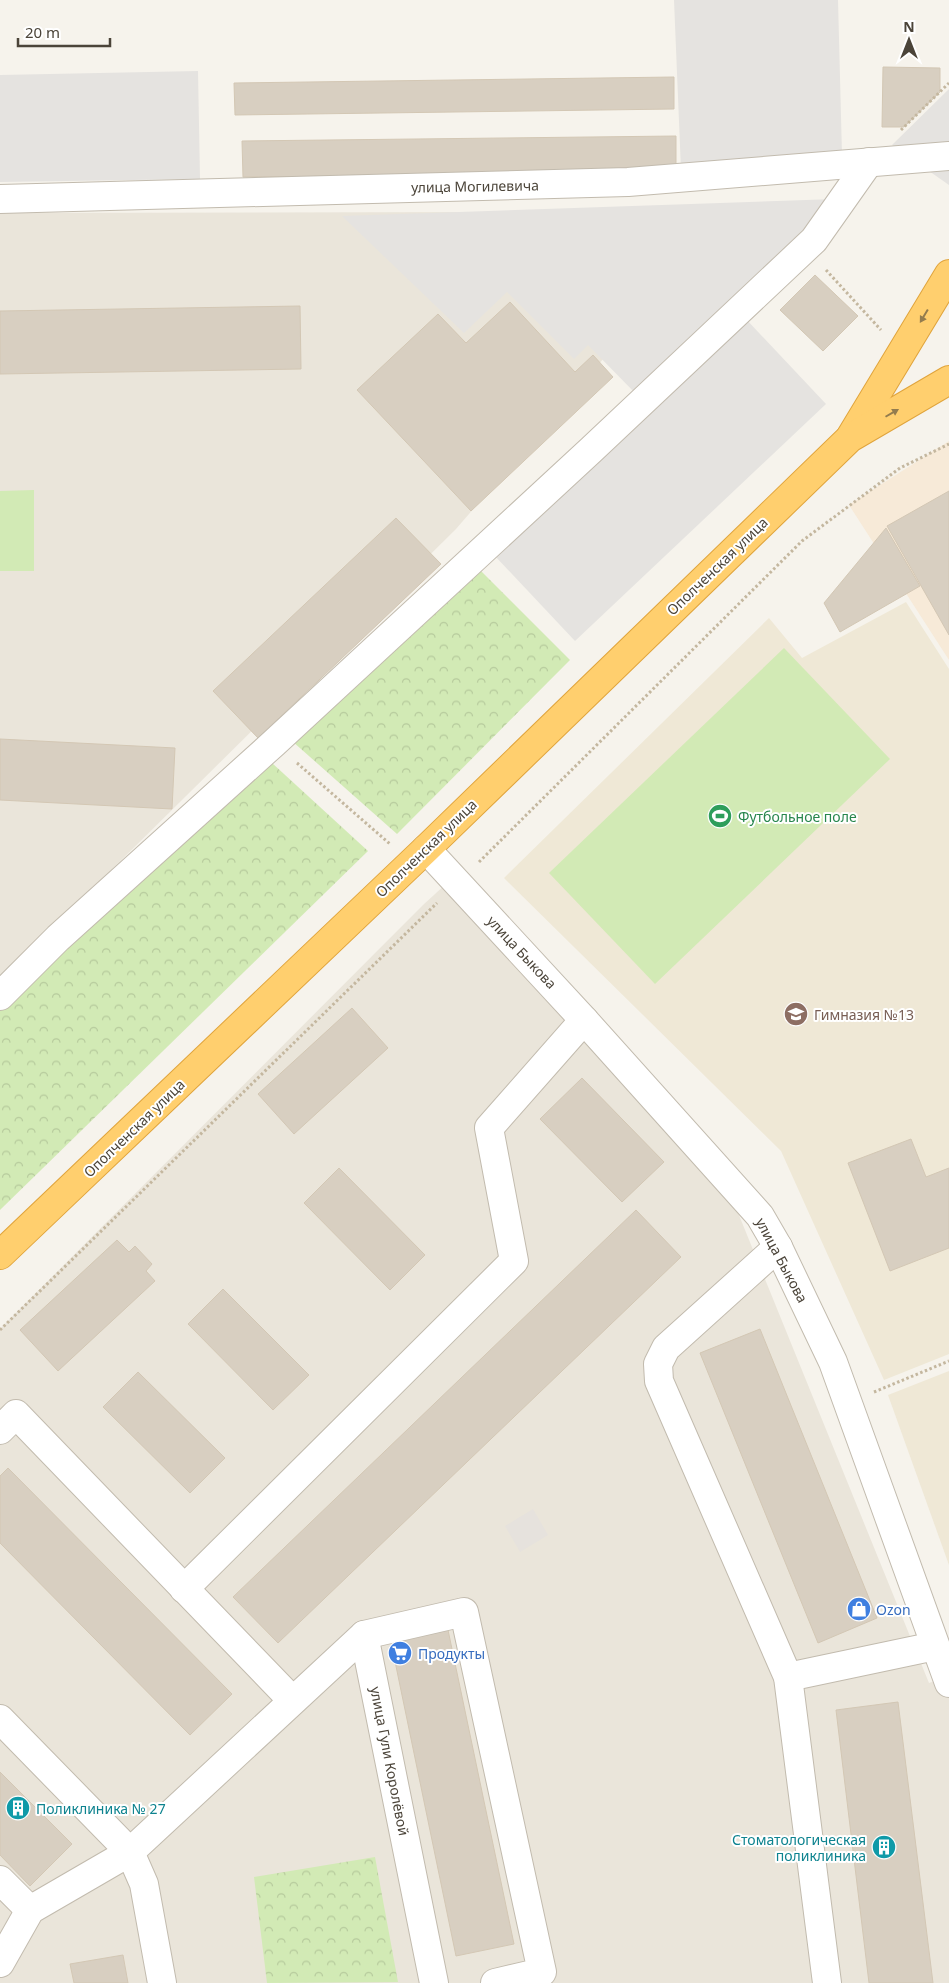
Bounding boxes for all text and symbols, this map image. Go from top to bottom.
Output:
scale bar [18,15,110,47]
north arrow [884,15,934,65]
text: N [903,17,915,36]
text: 20 m [25,22,60,42]
street label: улица Могилевича [411,175,539,197]
one-way arrow [919,310,928,323]
one-way arrow [885,409,899,418]
street label: Ополченская улица [662,513,772,619]
street label: Ополченская улица [371,795,481,901]
sports icon: Футбольное поле [707,803,733,829]
place label: Футбольное поле [738,807,857,826]
street label: улица Быкова [483,911,561,993]
school or university icon: Гимназия №13 [783,1001,809,1027]
place label: Гимназия №13 [814,1005,914,1024]
street label: Ополченская улица [79,1075,189,1181]
street label: улица Быкова [752,1214,812,1306]
shop icon: Ozon [846,1596,872,1622]
place label: Ozon [876,1600,911,1619]
supermarket icon: Продукты [387,1640,413,1666]
place label: Продукты [418,1644,485,1663]
street label: улица Гули Королёвой [366,1685,414,1837]
building icon: Поликлиника № 27 [5,1795,31,1821]
place label: Поликлиника № 27 [36,1799,166,1818]
place label: Стоматологическая поликлиника [732,1830,866,1865]
building icon: Стоматологическая поликлиника [871,1834,897,1860]

